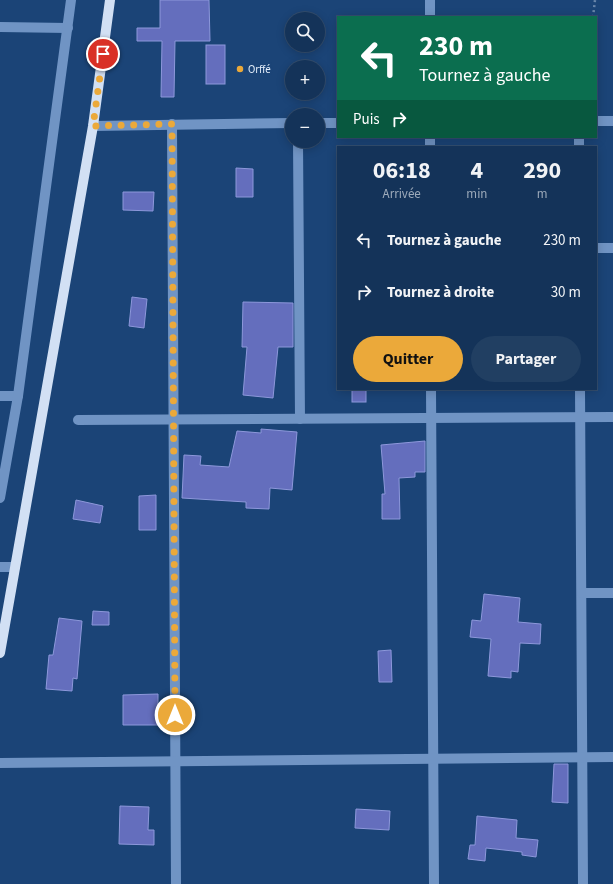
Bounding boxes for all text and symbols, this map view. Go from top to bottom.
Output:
map controls [285,12,325,148]
button: search [285,12,325,52]
text: 230 m [419,26,493,66]
icon: left [353,32,405,84]
pin [86,37,120,71]
icon: arrive [92,43,114,65]
button: + [285,60,325,100]
place label: Orffé [248,62,271,77]
text: Tournez à gauche [419,63,551,88]
marker: Orffé [235,64,245,74]
button: − [285,108,325,148]
icon: right [388,108,410,130]
text: Puis [353,109,380,130]
text: 06:18 [373,153,431,188]
text: 4 [471,153,483,188]
text: 290 [523,153,561,188]
text: Arrivée [383,185,421,203]
text: min [466,185,487,203]
text: m [537,185,548,203]
icon: left [353,229,375,251]
text: Tournez à gauche [387,230,502,251]
text: 230 m [543,230,581,251]
icon: right [353,281,375,303]
text: Tournez à droite [387,282,494,303]
text: 30 m [551,282,581,303]
button: Quitter [353,336,463,382]
button: Partager [471,336,581,382]
position arrow [154,694,196,736]

